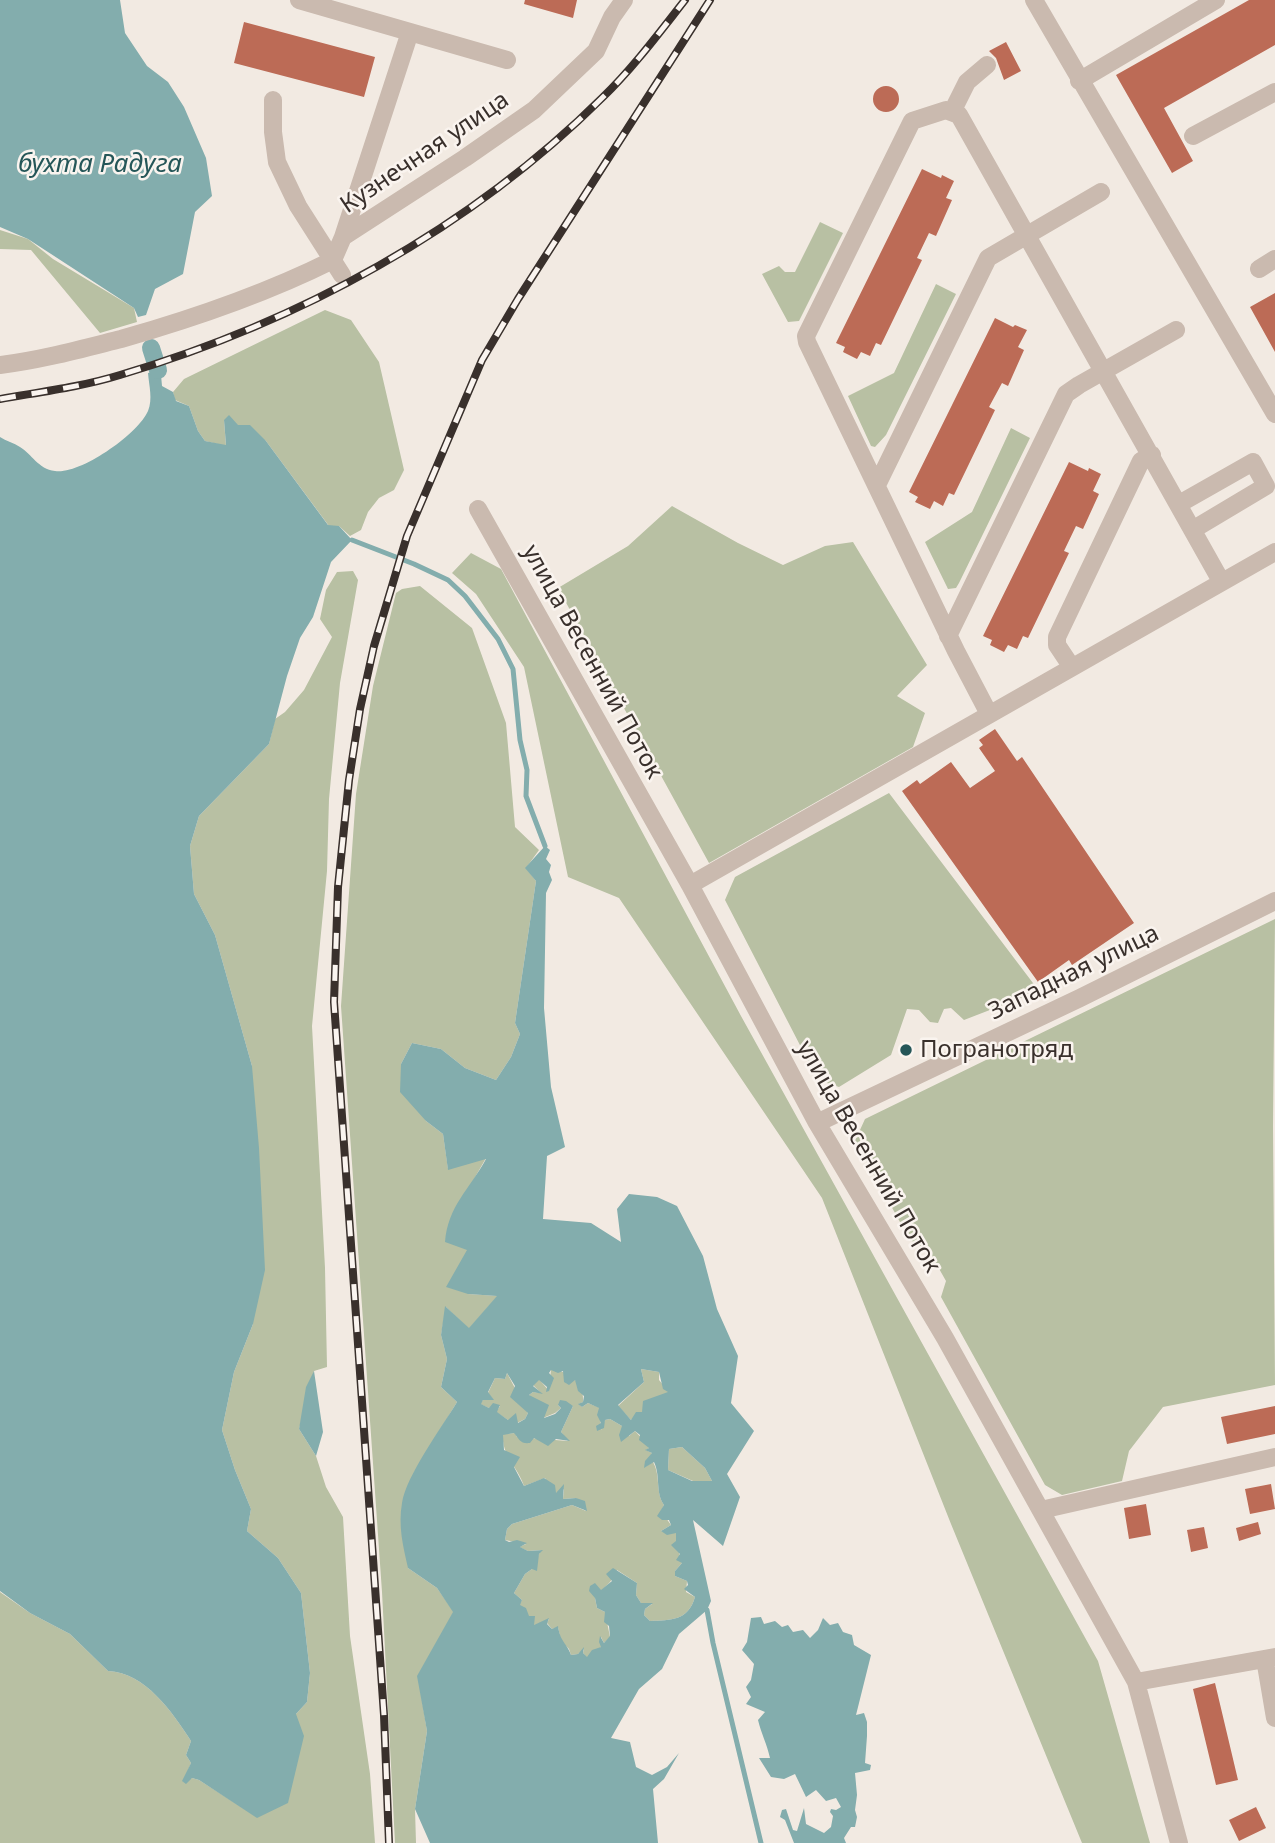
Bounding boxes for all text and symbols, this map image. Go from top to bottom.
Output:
street label: Кузнечная улица [335,86,515,220]
water label: бухта Радуга [18,149,182,181]
street label: улица Весенний Поток [516,540,668,784]
street label: Западная улица [984,919,1164,1027]
street label: улица Весенний Поток [790,1036,946,1278]
place label: Погранотряд [920,1036,1073,1064]
marker: Погранотряд [898,1042,914,1058]

